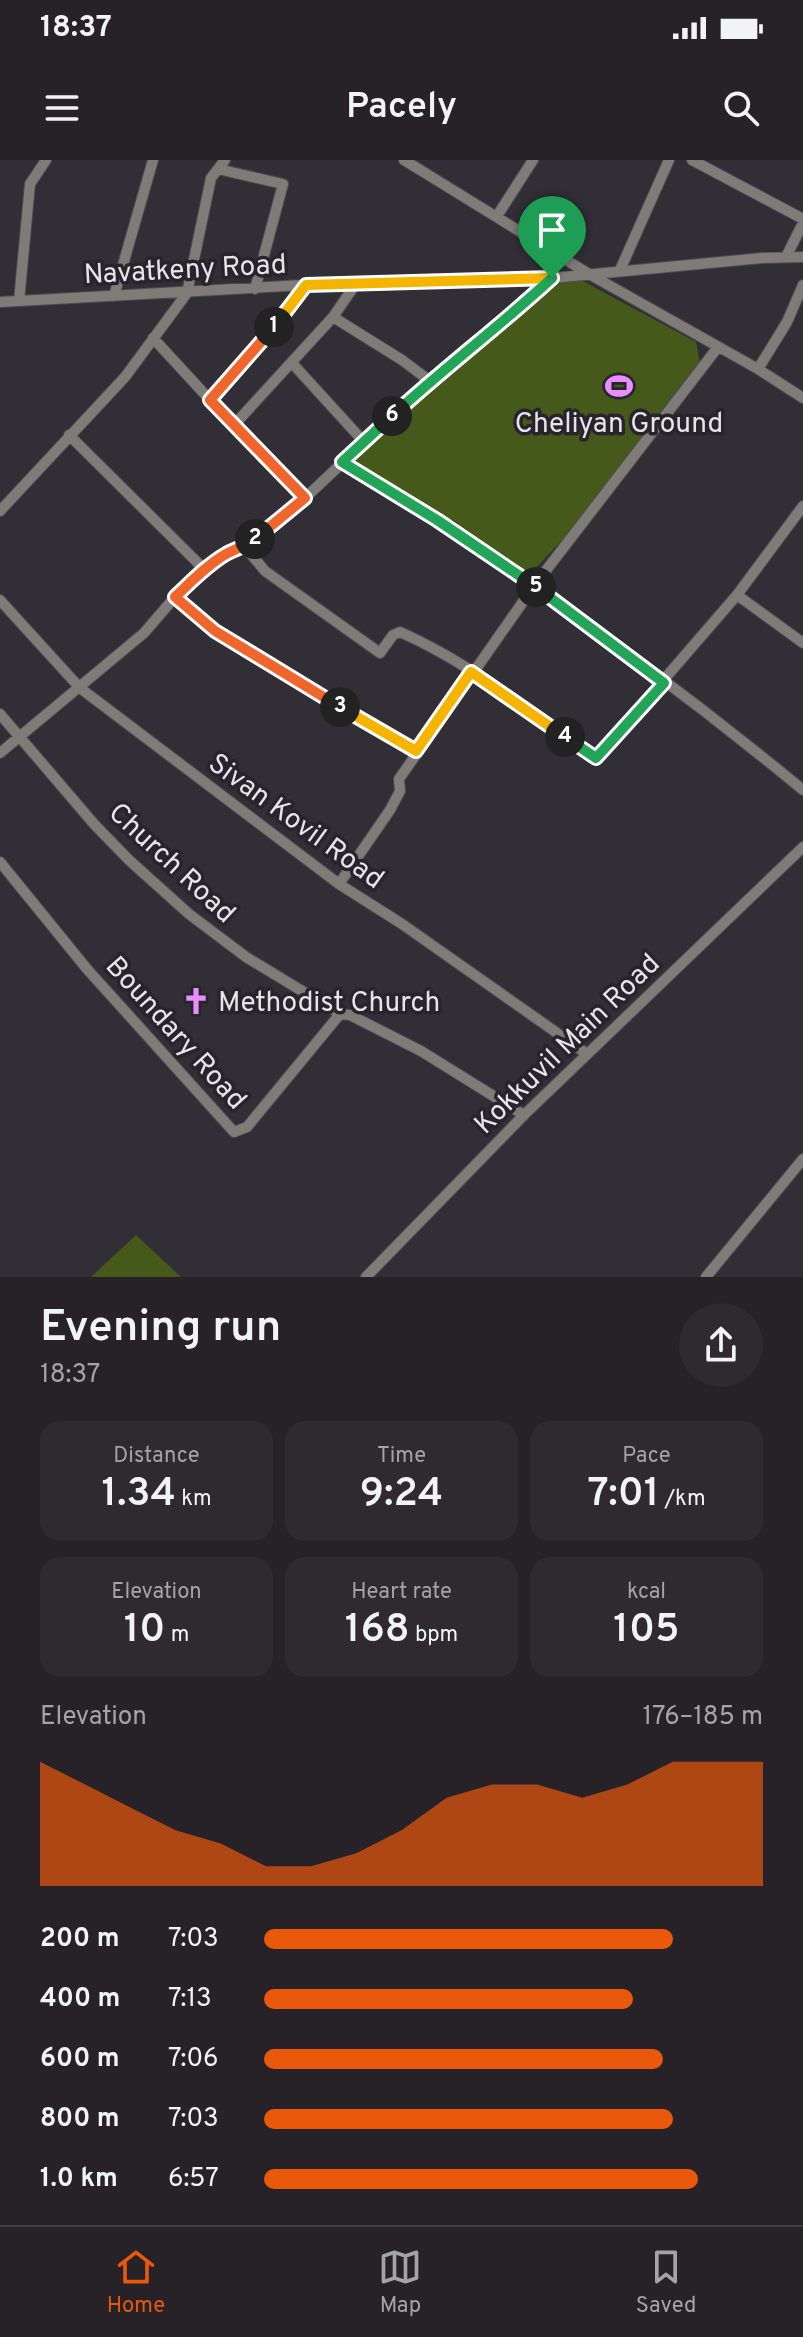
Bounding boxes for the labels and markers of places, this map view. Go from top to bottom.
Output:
pin [518,196,586,278]
pin: 1 [254,307,294,347]
sports icon: Cheliyan Ground [604,371,634,401]
pin: 6 [372,396,412,436]
place label: Cheliyan Ground [515,407,723,443]
pin: 2 [235,519,275,559]
pin: 5 [516,567,556,607]
pin: 3 [320,687,360,727]
pin: 4 [545,717,585,757]
church icon: Methodist Church [181,986,211,1016]
place label: Methodist Church [218,986,440,1022]

